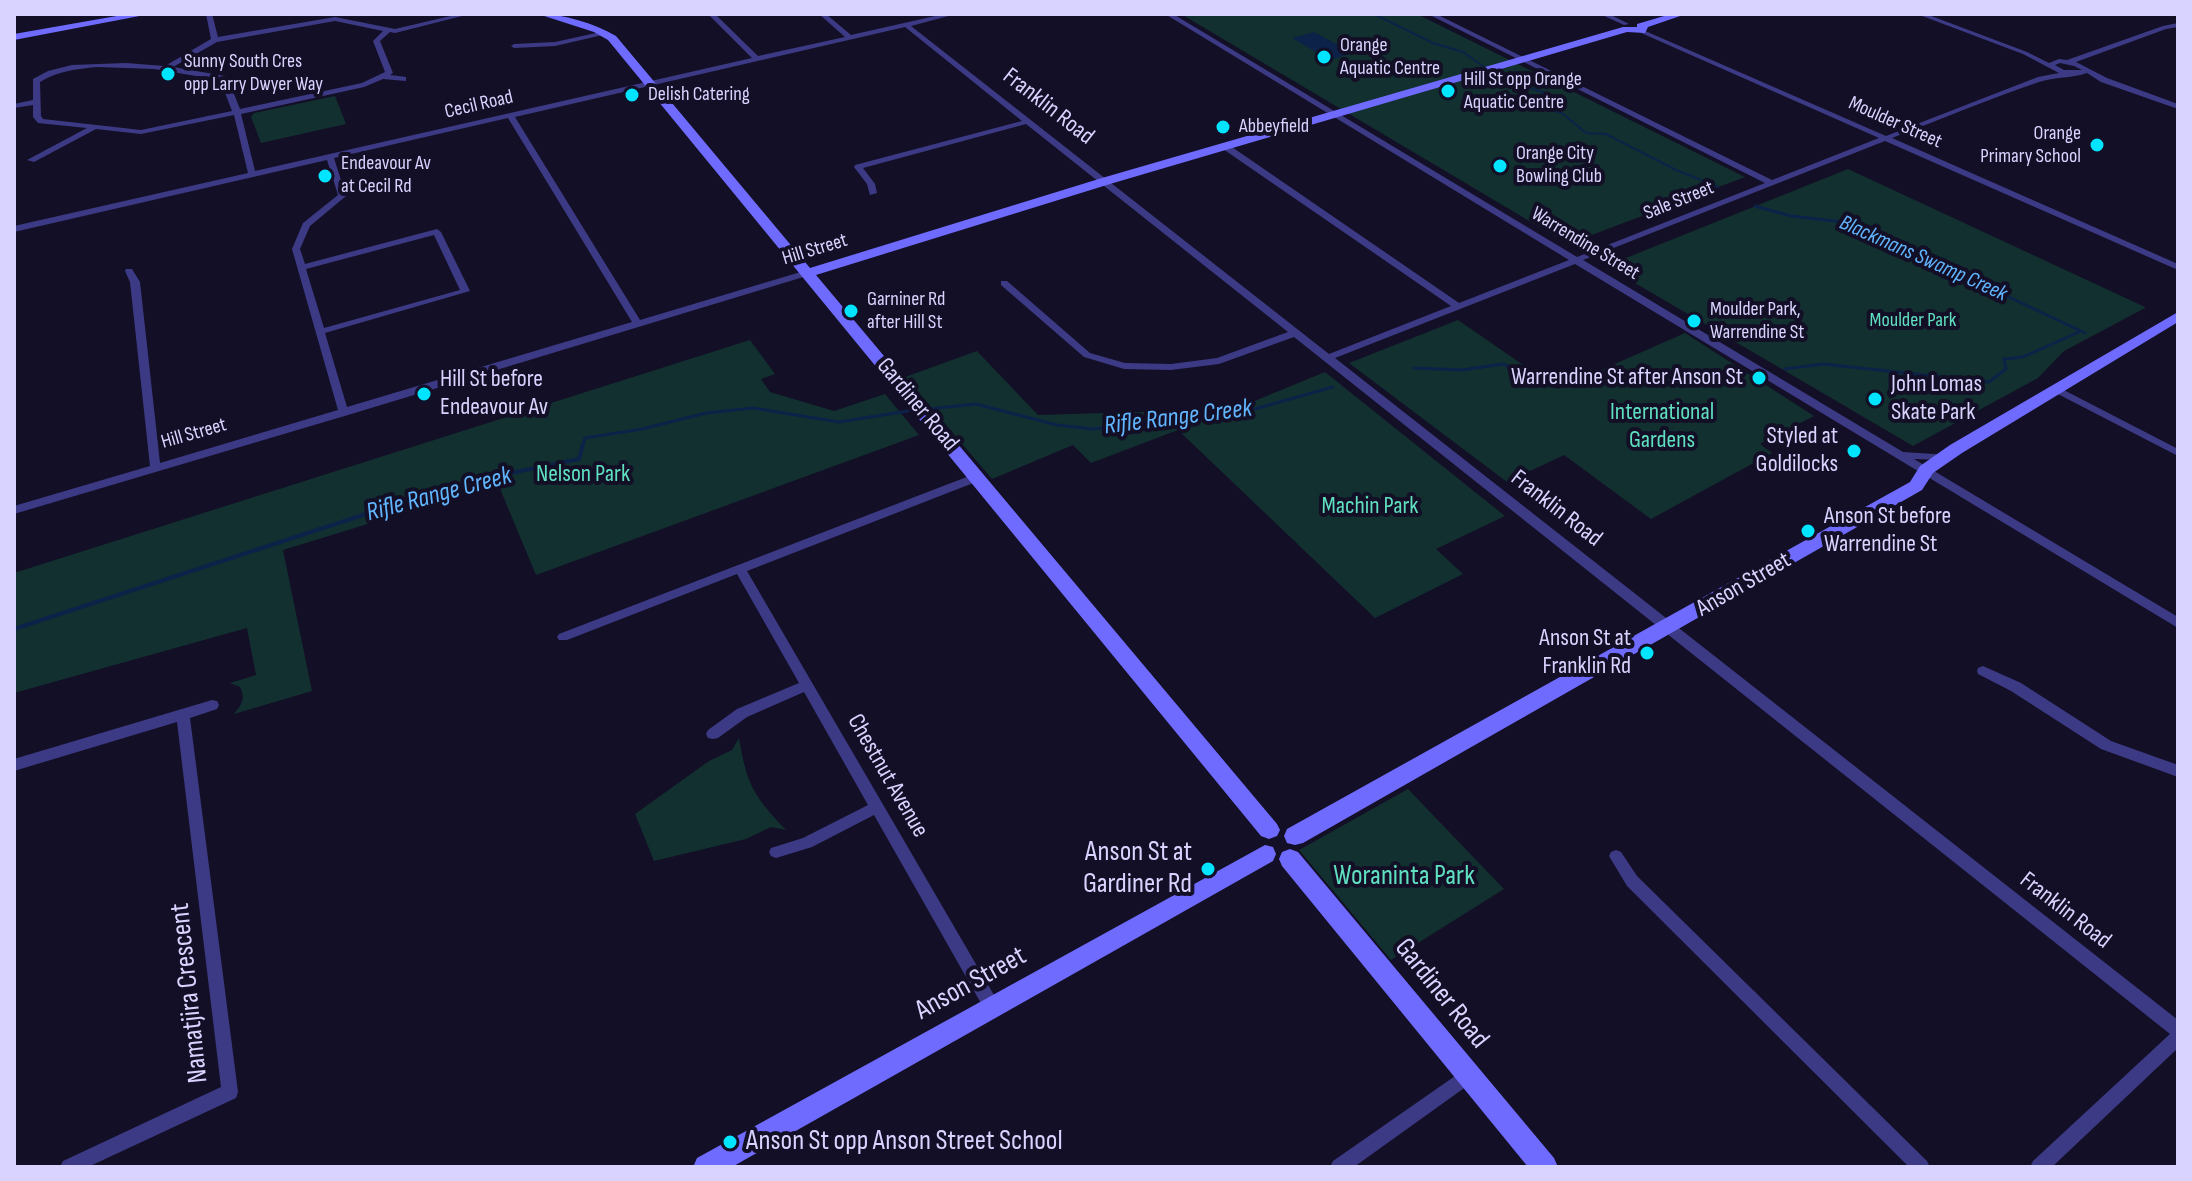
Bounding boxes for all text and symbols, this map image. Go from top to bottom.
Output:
place label: Orange Aquatic Centre [1340,34,1440,81]
marker: Orange Aquatic Centre [1315,48,1333,66]
place label: Sunny South Cres opp Larry Dwyer Way [184,50,323,97]
street label: Franklin Road [997,62,1099,152]
marker: Sunny South Cres opp Larry Dwyer Way [159,65,177,83]
place label: Hill St opp Orange Aquatic Centre [1464,68,1582,115]
marker: Hill St opp Orange Aquatic Centre [1439,82,1457,100]
place label: Delish Catering [648,83,750,107]
street label: Cecil Road [442,85,516,125]
marker: Delish Catering [623,86,641,104]
street label: Moulder Street [1845,92,1945,154]
place label: Abbeyfield [1239,115,1309,139]
marker: Abbeyfield [1214,118,1232,136]
place label: Orange Primary School [1980,122,2081,169]
marker: Orange Primary School [2088,136,2106,154]
place label: Orange City Bowling Club [1516,142,1602,189]
place label: Endeavour Av at Cecil Rd [341,152,431,199]
marker: Orange City Bowling Club [1491,157,1509,175]
marker: Endeavour Av at Cecil Rd [316,167,334,185]
street label: Sale Street [1640,176,1718,226]
street label: Warrendine Street [1527,202,1643,286]
water label: Blackmans Swamp Creek [1835,210,2011,308]
street label: Hill Street [780,229,850,271]
place label: Garniner Rd after Hill St [867,288,945,335]
place label: Moulder Park, Warrendine St [1710,298,1804,345]
marker: Garniner Rd after Hill St [842,302,860,320]
park label: Moulder Park [1870,309,1956,333]
marker: Moulder Park, Warrendine St [1685,312,1703,330]
street label: Gardiner Road [870,353,964,457]
place label: Warrendine St after Anson St [1511,364,1743,392]
place label: Hill St before Endeavour Av [440,366,548,422]
marker: Warrendine St after Anson St [1750,369,1768,387]
place label: John Lomas Skate Park [1891,371,1982,427]
marker: Hill St before Endeavour Av [415,385,433,403]
marker: John Lomas Skate Park [1866,390,1884,408]
water label: Rifle Range Creek [1102,393,1254,443]
park label: International Gardens [1610,399,1714,455]
street label: Hill Street [159,413,229,455]
place label: Styled at Goldilocks [1756,423,1838,479]
marker: Styled at Goldilocks [1845,442,1863,460]
water label: Rifle Range Creek [363,461,515,529]
park label: Nelson Park [536,461,630,489]
street label: Franklin Road [1505,464,1607,554]
park label: Machin Park [1321,493,1419,521]
place label: Anson St before Warrendine St [1824,503,1951,559]
marker: Anson St before Warrendine St [1799,522,1817,540]
street label: Anson Street [1692,546,1796,624]
place label: Anson St at Franklin Rd [1539,625,1631,681]
marker: Anson St at Franklin Rd [1638,644,1656,662]
street label: Chestnut Avenue [840,709,934,843]
place label: Anson St at Gardiner Rd [1083,836,1192,902]
marker: Anson St at Gardiner Rd [1199,860,1217,878]
park label: Woraninta Park [1333,860,1475,894]
street label: Franklin Road [2014,866,2116,956]
street label: Namatjira Crescent [164,901,216,1085]
street label: Gardiner Road [1387,932,1495,1056]
street label: Anson Street [910,940,1032,1028]
place label: Anson St opp Anson Street School [746,1125,1063,1159]
marker: Anson St opp Anson Street School [721,1133,739,1151]

